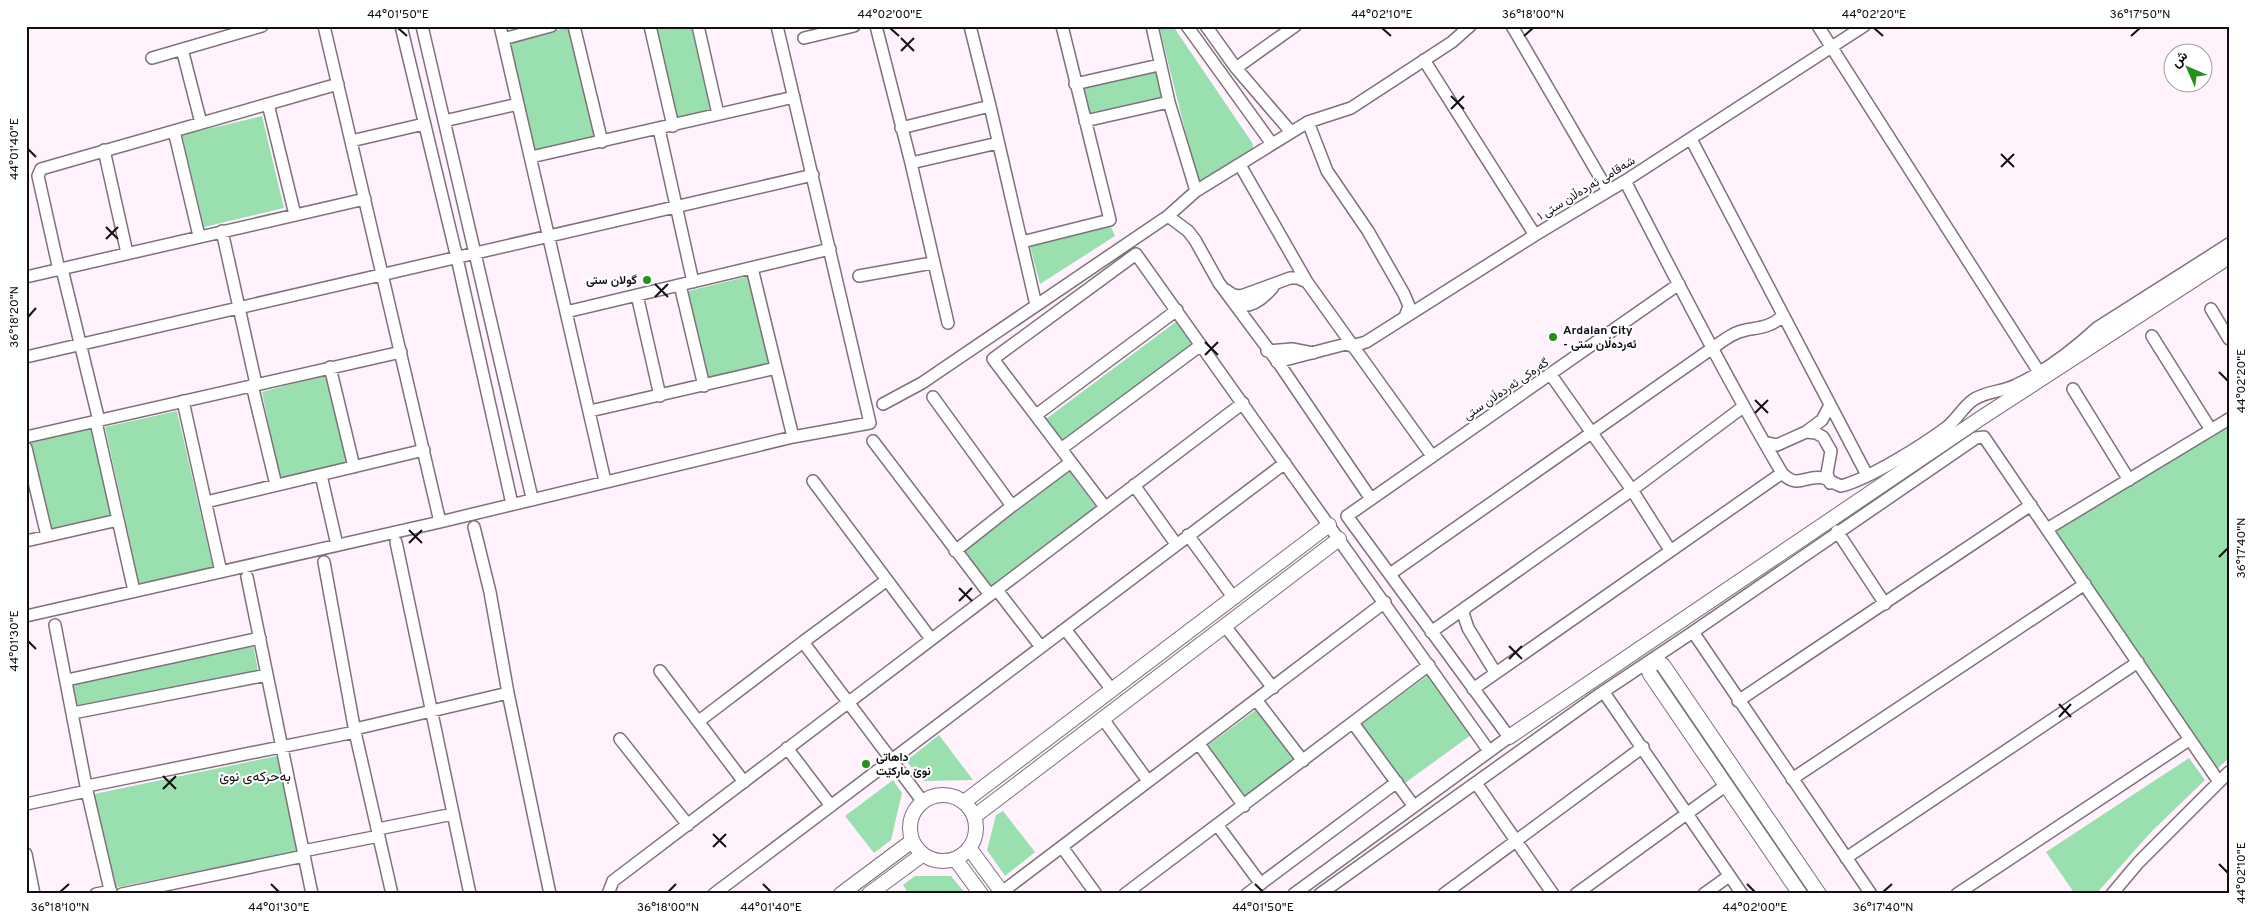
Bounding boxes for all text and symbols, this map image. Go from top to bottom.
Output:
text: 44°01'50"E [367,7,429,23]
text: 44°02'00"E [858,7,922,23]
text: 44°02'10"E [1351,7,1413,23]
text: 36°18'00"N [1502,7,1564,23]
text: 44°02'20"E [1842,7,1906,23]
text: 36°17'50"N [2109,7,2171,23]
north arrow [2162,42,2212,92]
text: ش [2168,48,2192,72]
text: 44°01'40"E [7,118,23,180]
street label: شەقامی ئەردەڵان ستی ١ [1534,152,1638,224]
place label: گولان ستی [586,273,638,289]
marker: گولان ستی [641,274,653,286]
text: 36°18'20"N [7,286,23,348]
place label: Ardalan City - ئەردەڵان ستی [1563,323,1637,353]
marker: Ardalan City - ئەردەڵان ستی [1547,331,1559,343]
text: 44°02'20"E [2234,349,2250,413]
street label: گەرەکی ئەردەڵان ستی [1460,354,1552,424]
text: 36°17'40"N [2234,517,2250,579]
text: 44°01'30"E [7,610,23,672]
place label: داهاتی نوێ مارکێت [876,750,931,780]
marker: داهاتی نوێ مارکێت [860,758,872,770]
district label: بەحرکەی نوێ [219,769,291,786]
text: 44°02'10"E [2234,842,2250,904]
text: 36°18'10"N [30,900,90,916]
text: 44°01'30"E [248,900,310,916]
text: 36°18'00"N [637,900,699,916]
text: 44°01'40"E [740,900,802,916]
text: 44°01'50"E [1232,900,1294,916]
text: 44°02'00"E [1723,900,1787,916]
text: 36°17'40"N [1852,900,1914,916]

